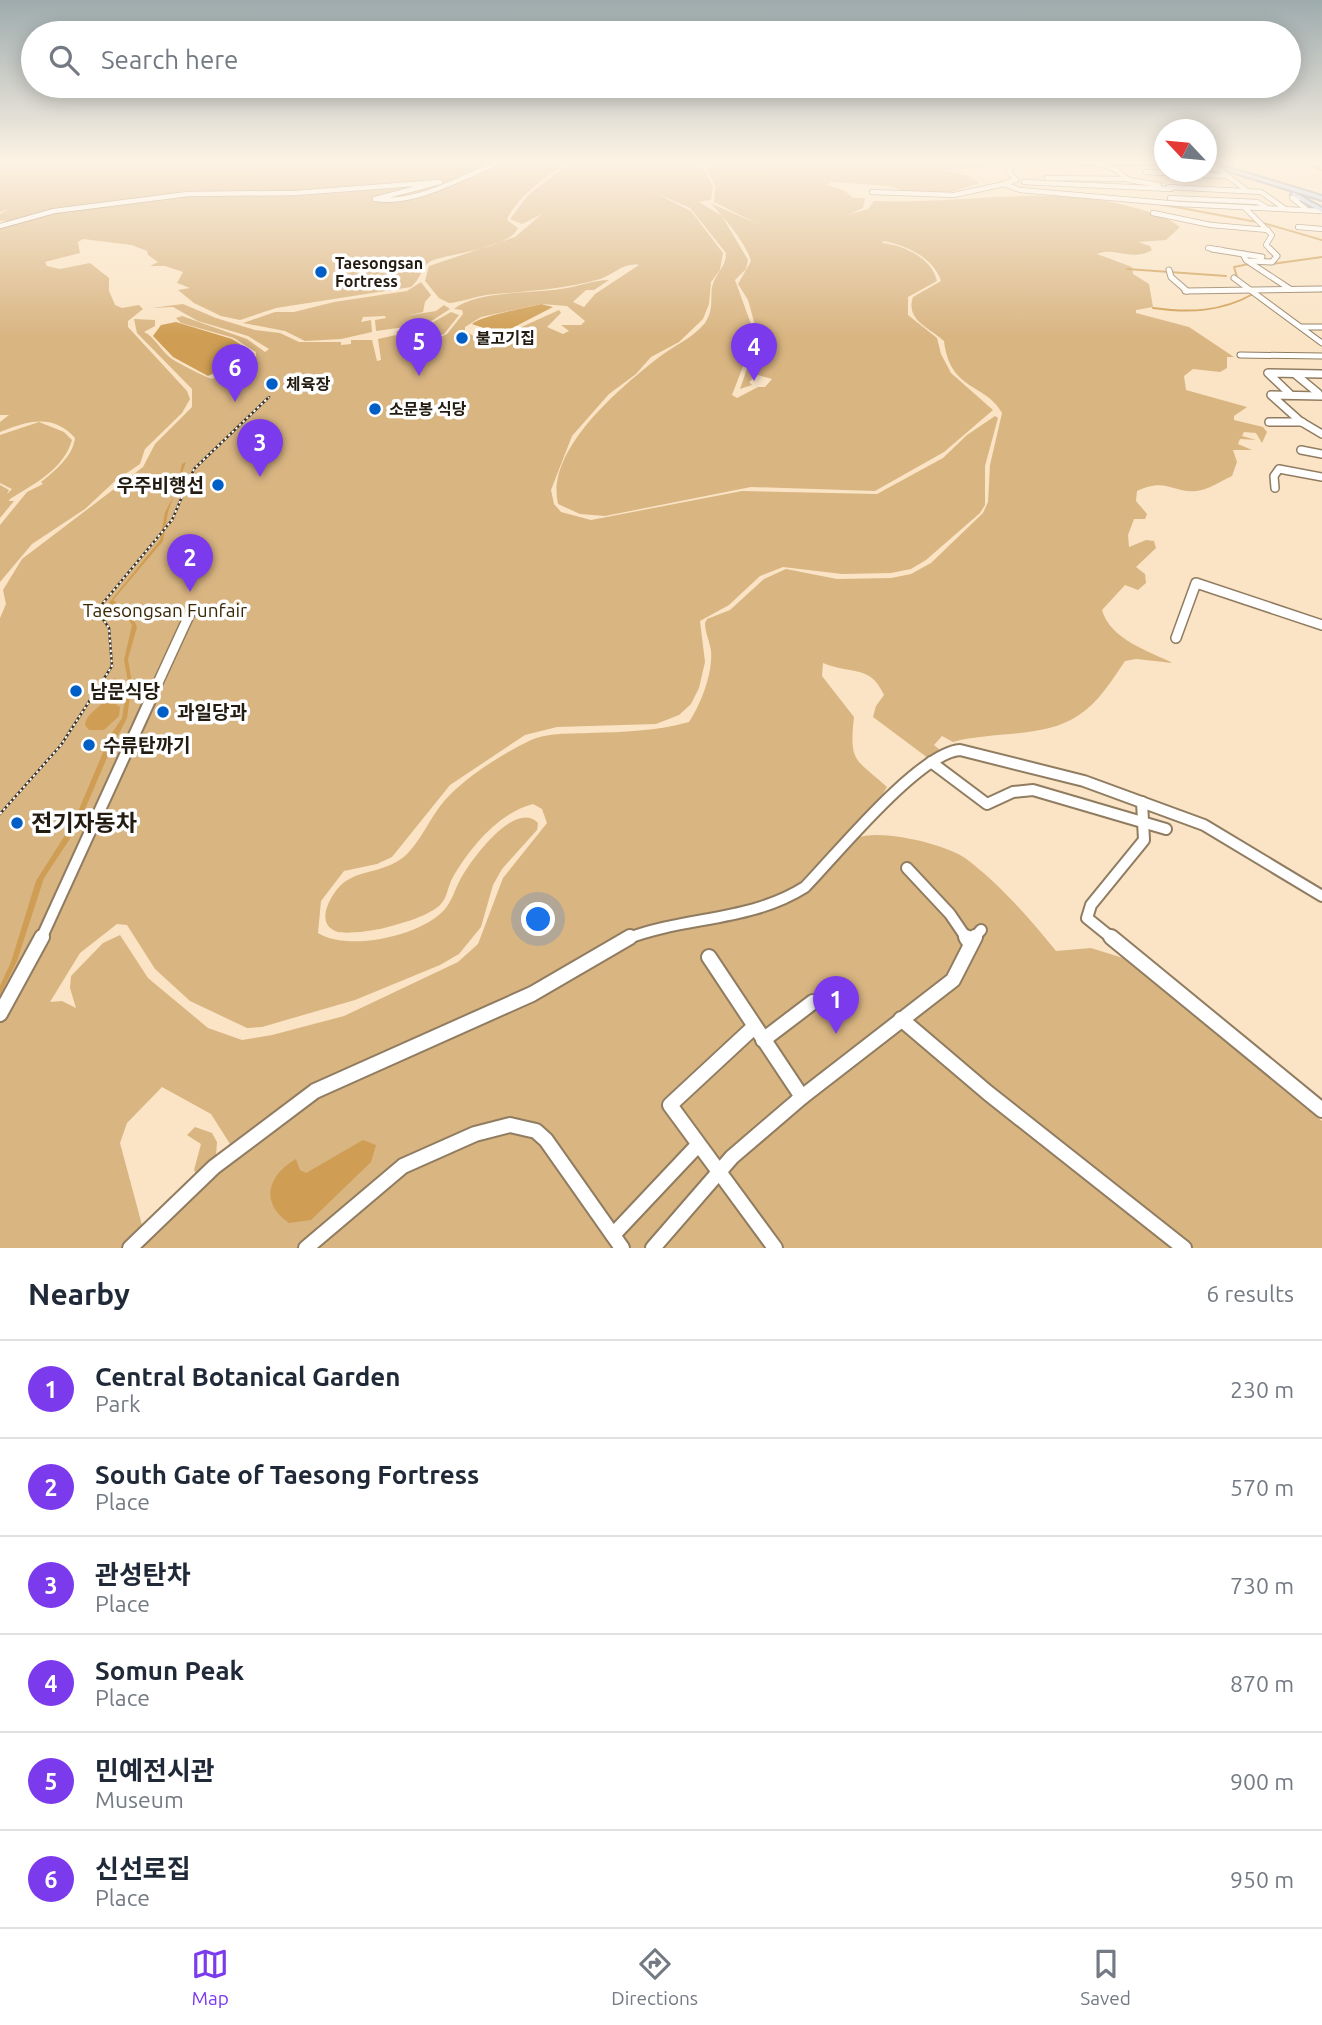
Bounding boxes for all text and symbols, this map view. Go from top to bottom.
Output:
search box [21,21,1301,98]
icon: search [45,41,83,79]
text: Search here [101,45,238,74]
north arrow [1154,119,1217,182]
place label: Taesongsan Fortress [335,254,423,290]
marker: Taesongsan Fortress [313,264,329,280]
pin: 5 [396,318,442,376]
pin: 4 [731,323,777,381]
place label: 불고기집 [476,329,535,347]
marker: 불고기집 [454,330,470,346]
pin: 6 [212,344,258,402]
place label: 체육장 [286,375,330,393]
marker: 체육장 [264,376,280,392]
place label: 소문봉 식당 [389,400,467,418]
marker: 소문봉 식당 [367,401,383,417]
pin: 3 [237,419,283,477]
place label: 우주비행선 [117,474,204,496]
marker: 우주비행선 [210,477,226,493]
pin: 2 [167,534,213,592]
park label: Taesongsan Funfair [83,599,247,621]
place label: 남문식당 [90,680,160,702]
marker: 남문식당 [68,683,84,699]
place label: 과일당과 [177,701,247,723]
marker: 과일당과 [155,704,171,720]
place label: 수류탄까기 [103,734,190,756]
marker: 수류탄까기 [81,737,97,753]
place label: 전기자동차 [31,810,137,835]
marker: 전기자동차 [9,815,25,831]
your location [521,902,555,936]
pin: 1 [813,976,859,1034]
text: Nearby [28,1277,130,1311]
text: 6 results [1206,1281,1294,1306]
text: Central Botanical Garden [95,1362,400,1391]
text: 1 [45,1377,57,1402]
text: 230 m [1230,1377,1294,1402]
text: Park [95,1391,141,1416]
text: South Gate of Taesong Fortress [95,1460,479,1489]
text: 2 [45,1475,57,1500]
text: 570 m [1230,1475,1294,1500]
text: Place [95,1489,150,1514]
text: 관성탄차 [95,1560,191,1589]
text: 3 [45,1573,57,1598]
text: 730 m [1230,1573,1294,1598]
text: Place [95,1591,150,1616]
text: Somun Peak [95,1656,244,1685]
text: 4 [45,1671,57,1696]
text: 870 m [1230,1671,1294,1696]
text: Place [95,1685,150,1710]
text: 민예전시관 [95,1756,215,1785]
text: 5 [45,1769,57,1794]
text: 900 m [1230,1769,1294,1794]
text: Museum [95,1787,184,1812]
text: 신선로집 [95,1854,191,1883]
text: 6 [45,1867,57,1892]
text: 950 m [1230,1867,1294,1892]
text: Place [95,1885,150,1910]
tab: Map [191,1945,229,2009]
tab: Directions [611,1945,698,2009]
tab: Saved [1080,1945,1131,2009]

